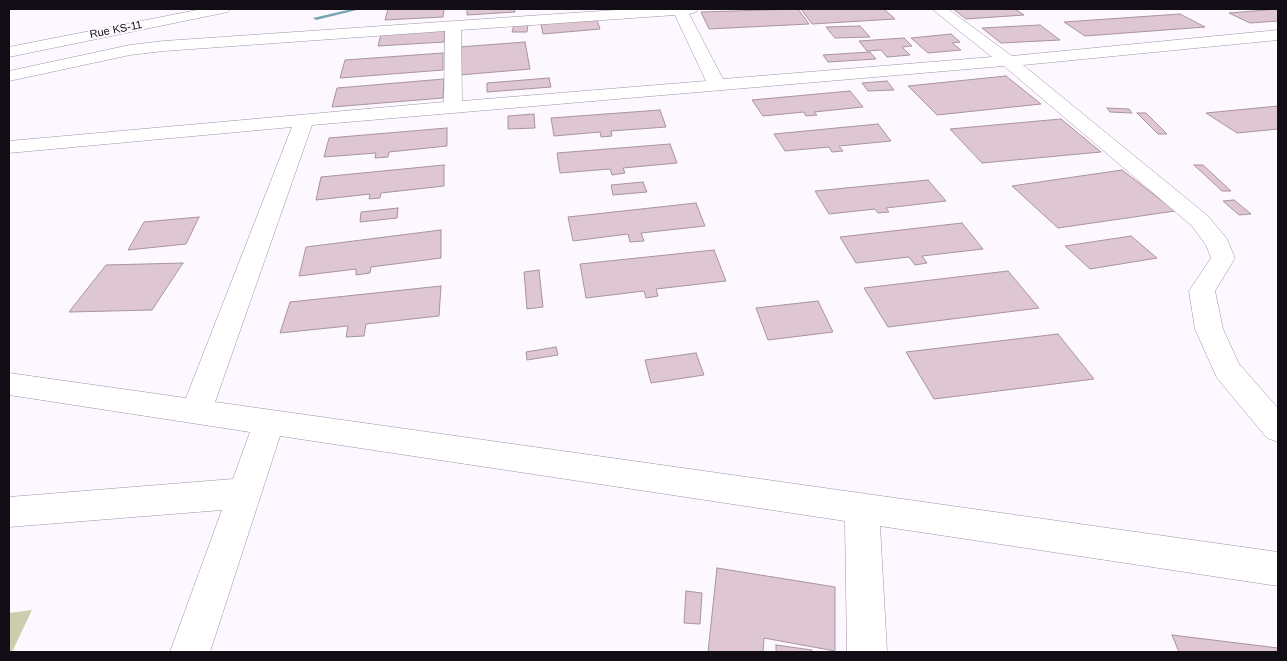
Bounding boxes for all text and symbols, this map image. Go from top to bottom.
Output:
street label: Rue KS-11 [89,18,143,42]

